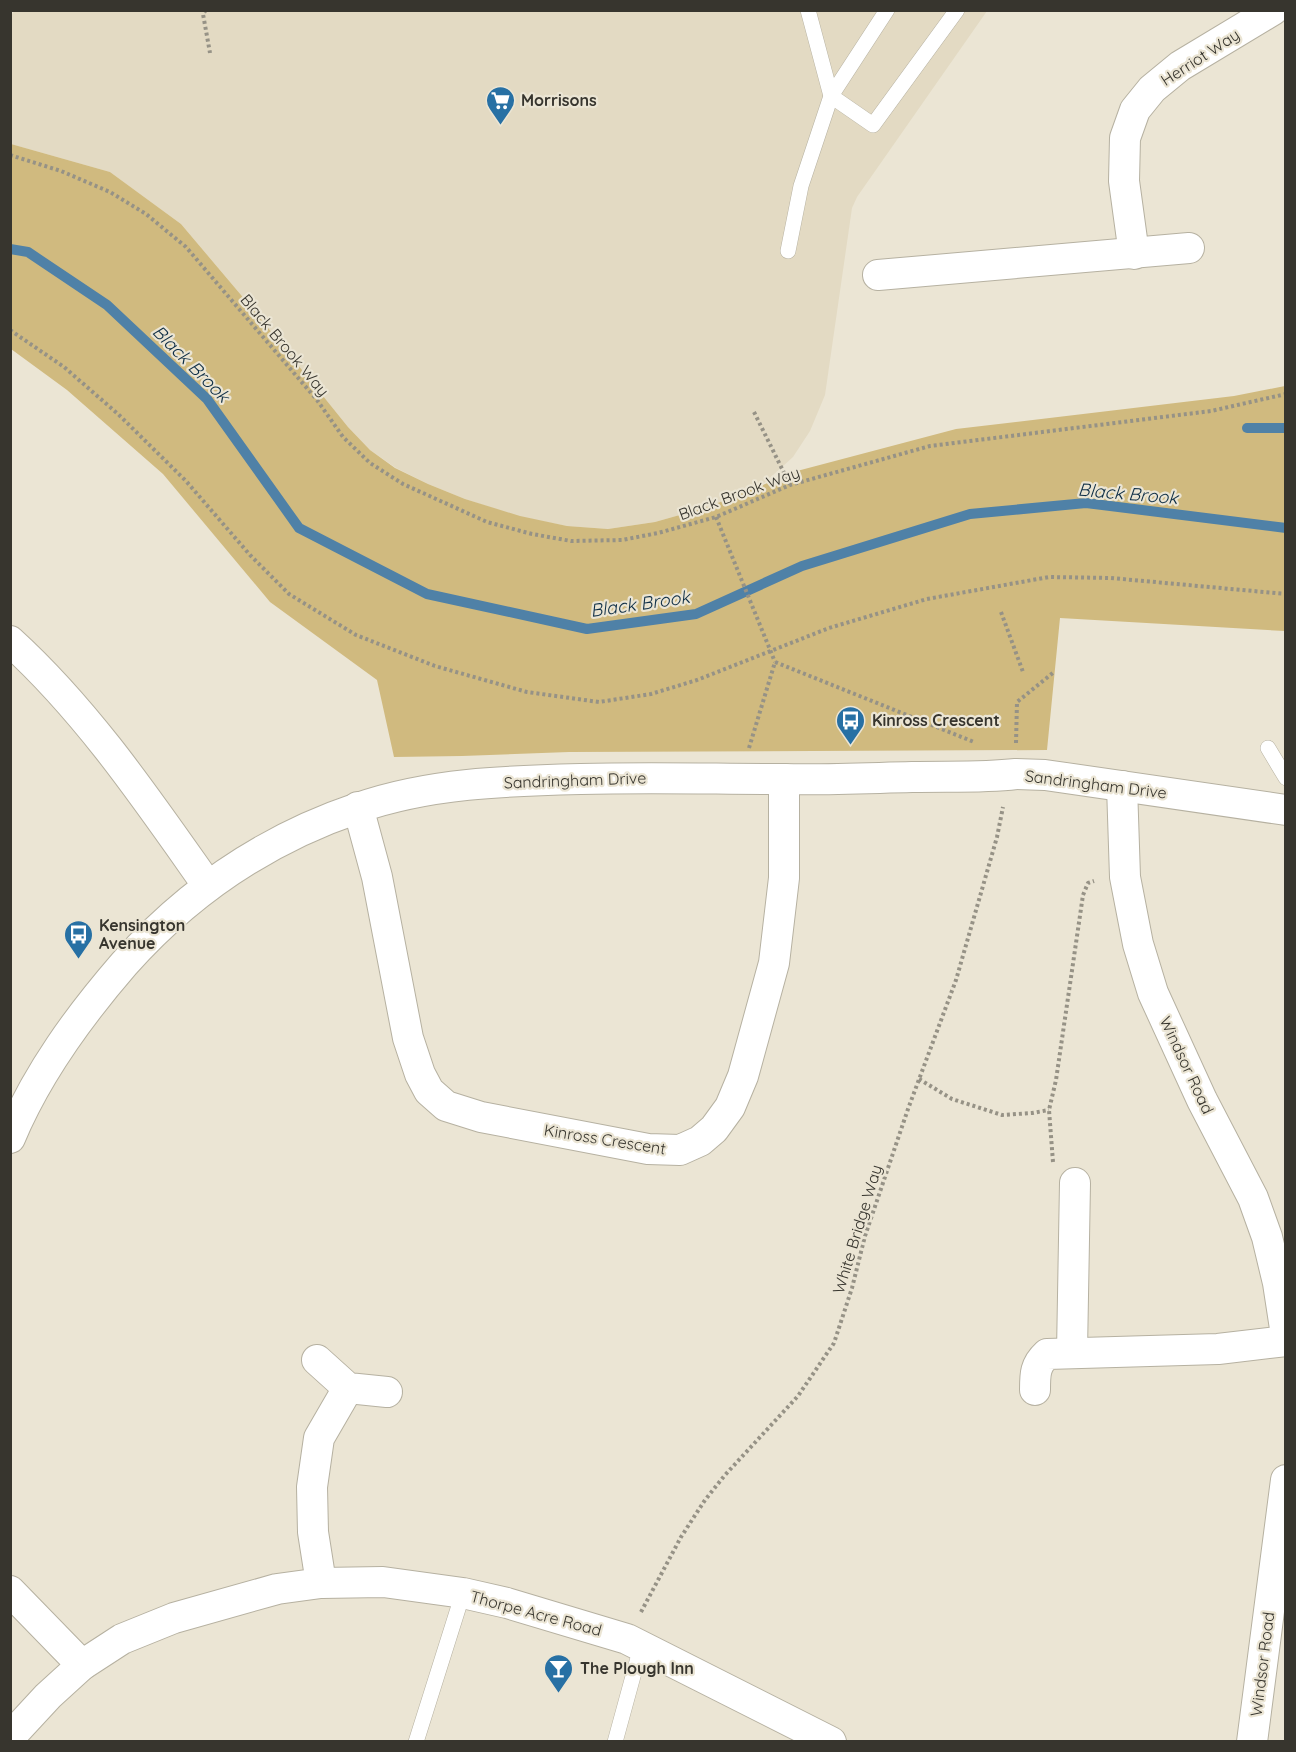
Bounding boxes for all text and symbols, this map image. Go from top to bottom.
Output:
street label: Herriot Way [1157,24,1243,90]
supermarket icon: Morrisons [484,84,516,126]
place label: Morrisons [521,90,597,110]
street label: Black Brook Way [236,290,334,400]
water label: Black Brook [148,320,236,408]
street label: Black Brook Way [676,462,802,524]
water label: Black Brook [1077,478,1180,509]
water label: Black Brook [589,585,692,622]
bus stop icon: Kinross Crescent [835,704,867,746]
place label: Kinross Crescent [872,710,1000,730]
street label: Sandringham Drive [1024,765,1168,803]
street label: Sandringham Drive [503,768,647,792]
place label: Kensington Avenue [99,915,185,953]
bus stop icon: Kensington Avenue [62,918,94,960]
street label: Windsor Road [1156,1013,1218,1117]
street label: Kinross Crescent [543,1119,667,1159]
street label: White Bridge Way [828,1162,886,1296]
street label: Thorpe Acre Road [468,1586,604,1640]
street label: Windsor Road [1246,1611,1278,1717]
bar icon: The Plough Inn [543,1652,575,1694]
place label: The Plough Inn [580,1658,694,1678]

